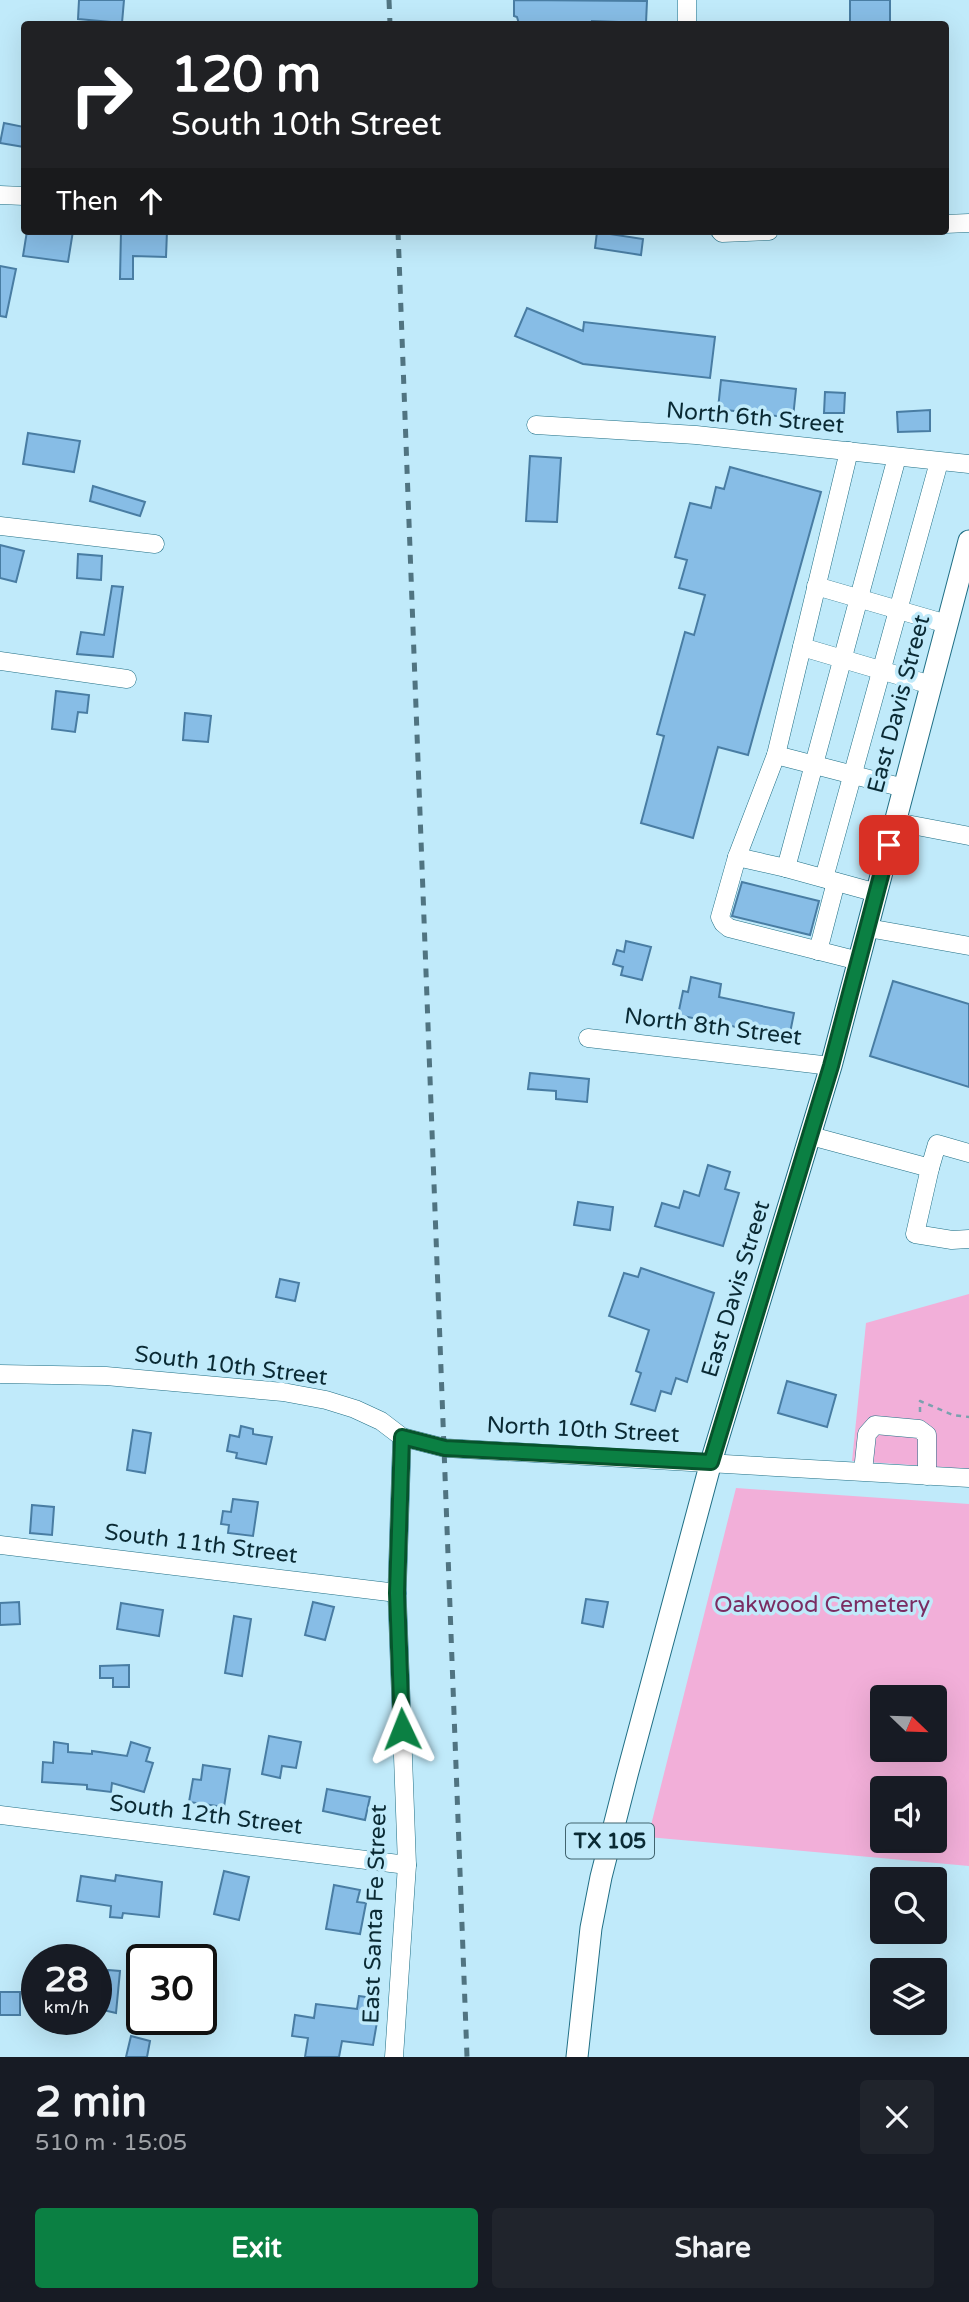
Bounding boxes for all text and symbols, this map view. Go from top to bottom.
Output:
text: 120 m [171,46,321,105]
icon: right [56,49,147,140]
text: South 10th Street [171,106,441,144]
icon: ahead [132,182,170,220]
text: Then [56,186,118,217]
street label: North 6th Street [665,396,845,440]
street label: East Davis Street [862,612,936,796]
pin [859,815,919,875]
icon: arrive [870,826,908,864]
street label: North 8th Street [623,1002,804,1052]
street label: East Davis Street [696,1197,776,1381]
street label: South 10th Street [133,1340,329,1392]
street label: North 10th Street [486,1411,680,1449]
street label: South 11th Street [103,1518,299,1570]
park label: Oakwood Cemetery [714,1591,930,1619]
north arrow [870,1685,947,1762]
map controls [870,1685,947,2035]
position arrow [365,1692,439,1766]
button: sound [870,1776,947,1853]
street label: South 12th Street [108,1789,304,1841]
street label: East Santa Fe Street [357,1804,393,2024]
road number: TX 105 [566,1824,654,1858]
button: search [870,1867,947,1944]
speed limit sign: 30 [126,1944,217,2035]
button: layers [870,1958,947,2035]
text: 28 [45,1959,88,2001]
text: km/h [44,1996,89,2018]
text: 2 min [35,2077,147,2128]
button: close [860,2080,934,2154]
text: 510 m · 15:05 [35,2129,187,2157]
button: Exit [35,2208,478,2288]
button: Share [492,2208,934,2288]

